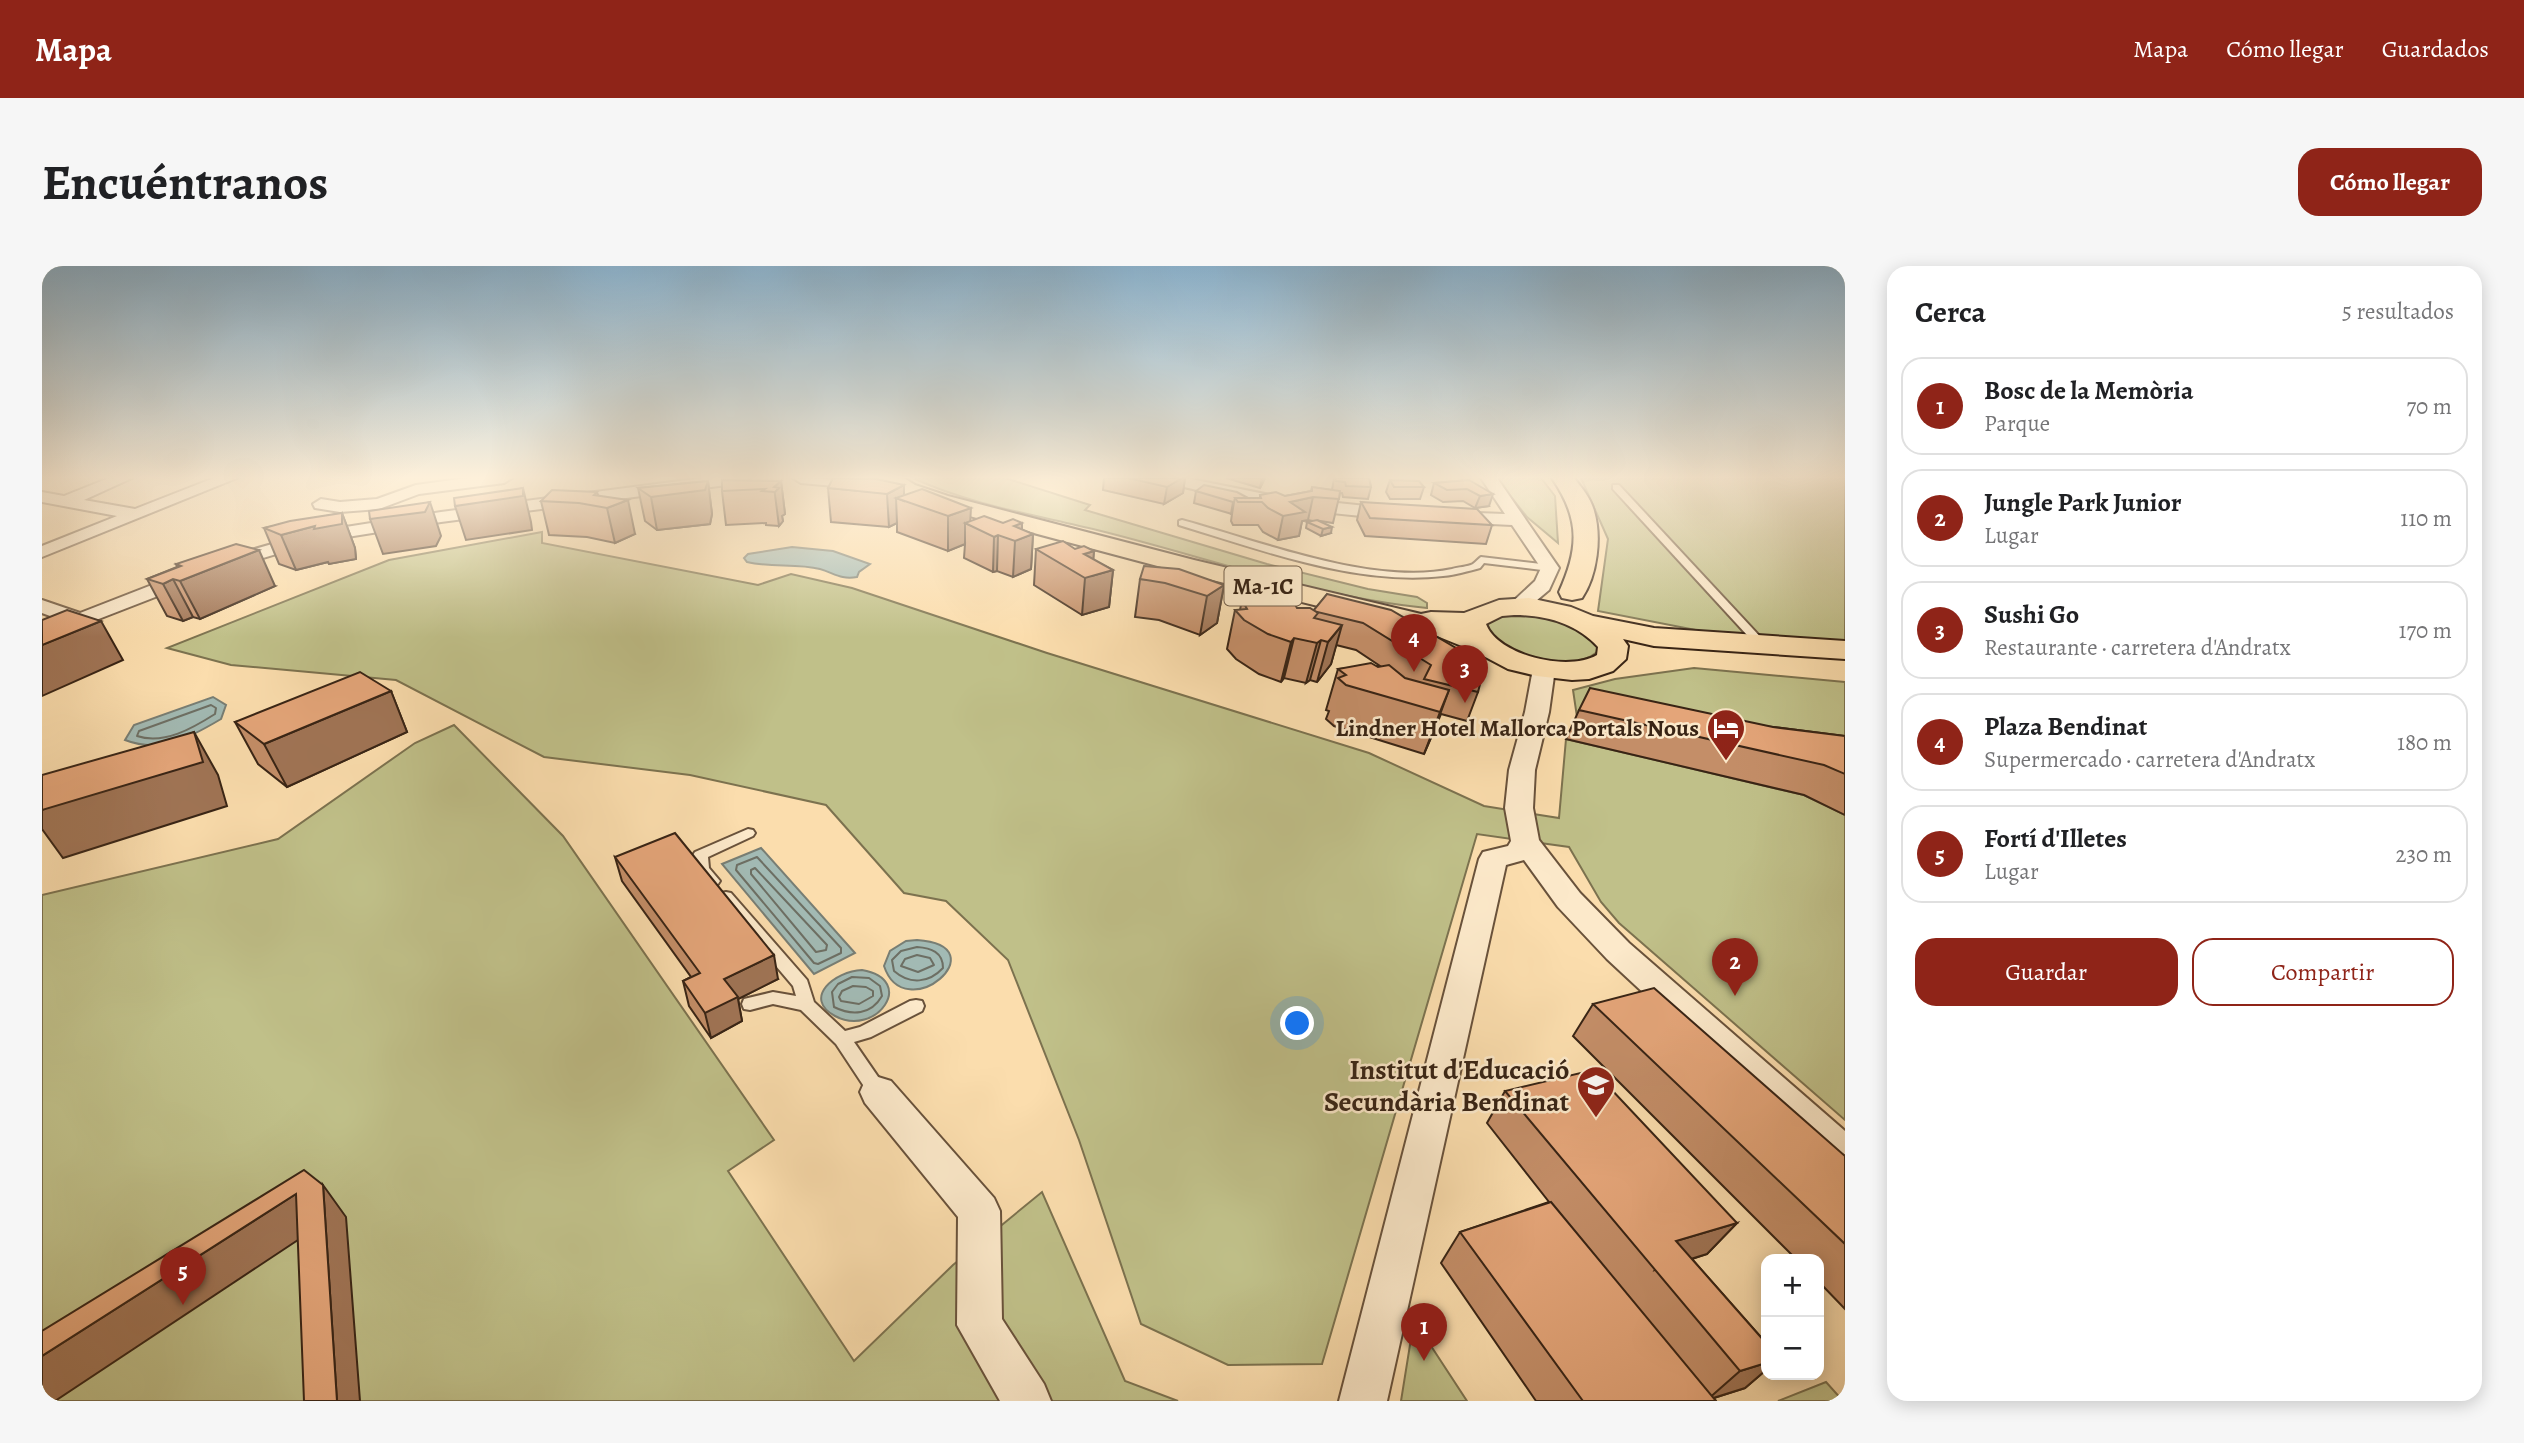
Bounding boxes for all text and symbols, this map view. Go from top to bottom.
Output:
text: Mapa [35,27,112,72]
text: Mapa [2133,33,2188,65]
text: Cómo llegar [2226,33,2344,65]
text: Guardados [2382,33,2489,65]
button: Cómo llegar [2298,148,2482,216]
text: Encuéntranos [42,149,328,216]
text: Cerca [1915,292,1986,332]
text: 5 resultados [2342,296,2454,327]
text: Bosc de la Memòria [1984,373,2194,408]
text: 1 [1936,391,1944,422]
text: 70 m [2406,391,2452,422]
text: Parque [1984,408,2050,439]
text: Jungle Park Junior [1984,485,2182,520]
text: 2 [1934,503,1946,534]
text: 110 m [2400,503,2452,534]
text: Lugar [1984,520,2039,551]
road number: Ma-1C [1224,566,1302,606]
text: Sushi Go [1984,597,2079,632]
pin: 4 [1391,614,1437,672]
text: 3 [1935,615,1945,646]
text: 170 m [2399,615,2452,646]
text: Restaurante · carretera d'Andratx [1984,632,2291,663]
pin: 3 [1442,645,1488,703]
hotel icon: Lindner Hotel Mallorca Portals Nous [1705,707,1747,762]
text: Plaza Bendinat [1984,709,2148,744]
place label: Lindner Hotel Mallorca Portals Nous [1336,712,1699,744]
text: 4 [1935,727,1945,758]
text: 180 m [2397,727,2452,758]
text: Supermercado · carretera d'Andratx [1984,744,2315,775]
text: Fortí d'Illetes [1984,821,2127,856]
text: 5 [1935,839,1945,870]
text: 230 m [2396,839,2452,870]
text: Lugar [1984,856,2039,887]
pin: 2 [1712,938,1758,996]
button: Guardar [1915,938,2178,1006]
button: Compartir [2192,938,2454,1006]
your location [1280,1006,1314,1040]
place label: Institut d'Educació Secundària Bendinat [1324,1051,1569,1121]
school or university icon: Institut d'Educació Secundària Bendinat [1575,1064,1617,1119]
pin: 5 [160,1247,206,1305]
map controls [1761,1254,1824,1380]
button: + [1761,1254,1824,1317]
pin: 1 [1401,1303,1447,1361]
button: − [1761,1317,1824,1380]

